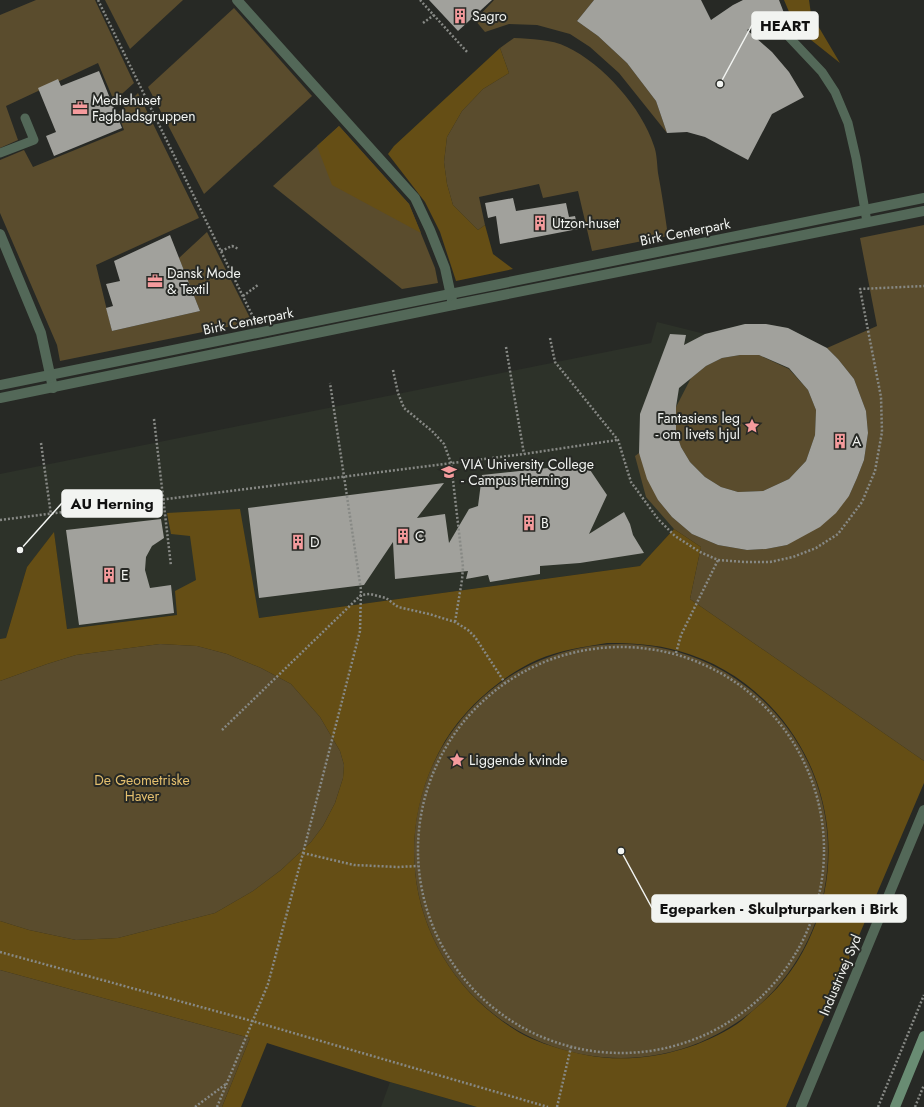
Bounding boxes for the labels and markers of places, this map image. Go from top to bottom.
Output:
place label: Sagro [472,6,507,26]
building icon: Sagro [451,7,469,25]
callout: HEART [752,12,818,39]
place label: Mediehuset Fagbladsgruppen [92,90,196,126]
office icon: Mediehuset Fagbladsgruppen [71,99,89,117]
place label: Utzon-huset [552,213,620,233]
building icon: Utzon-huset [531,214,549,232]
place label: Dansk Mode & Textil [167,263,241,299]
office icon: Dansk Mode & Textil [146,272,164,290]
place label: Fantasiens leg - om livets hjul [655,408,740,444]
place icon: Fantasiens leg - om livets hjul [743,417,761,435]
place label: A [852,431,862,451]
building icon: A [831,432,849,450]
place label: VIA University College - Campus Herning [461,454,594,490]
school or university icon: VIA University College - Campus Herning [440,463,458,481]
callout: AU Herning [62,490,162,517]
place label: B [541,513,549,533]
building icon: B [520,514,538,532]
place label: C [415,526,425,546]
building icon: C [394,527,412,545]
place label: D [310,532,320,552]
building icon: D [289,533,307,551]
place label: E [121,565,129,585]
building icon: E [100,566,118,584]
place label: Liggende kvinde [469,750,568,770]
place icon: Liggende kvinde [448,751,466,769]
callout: Egeparken - Skulpturparken i Birk [652,895,906,922]

